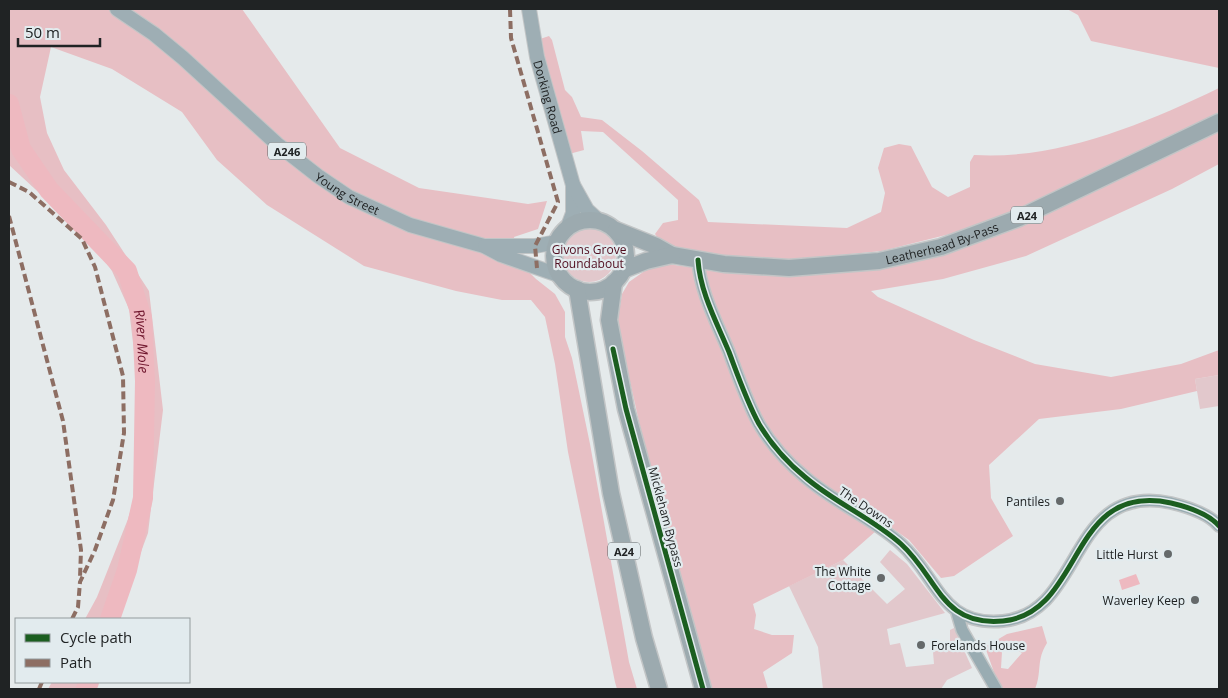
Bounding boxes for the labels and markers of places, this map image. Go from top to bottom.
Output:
place label: Pantiles [1006,493,1050,510]
marker: Pantiles [1054,495,1066,507]
place label: Little Hurst [1096,546,1158,563]
marker: Little Hurst [1162,548,1174,560]
place label: The White Cottage [815,563,871,594]
marker: The White Cottage [875,572,887,584]
place label: Waverley Keep [1103,592,1185,609]
marker: Waverley Keep [1189,594,1201,606]
place label: Forelands House [931,637,1025,654]
marker: Forelands House [915,639,927,651]

